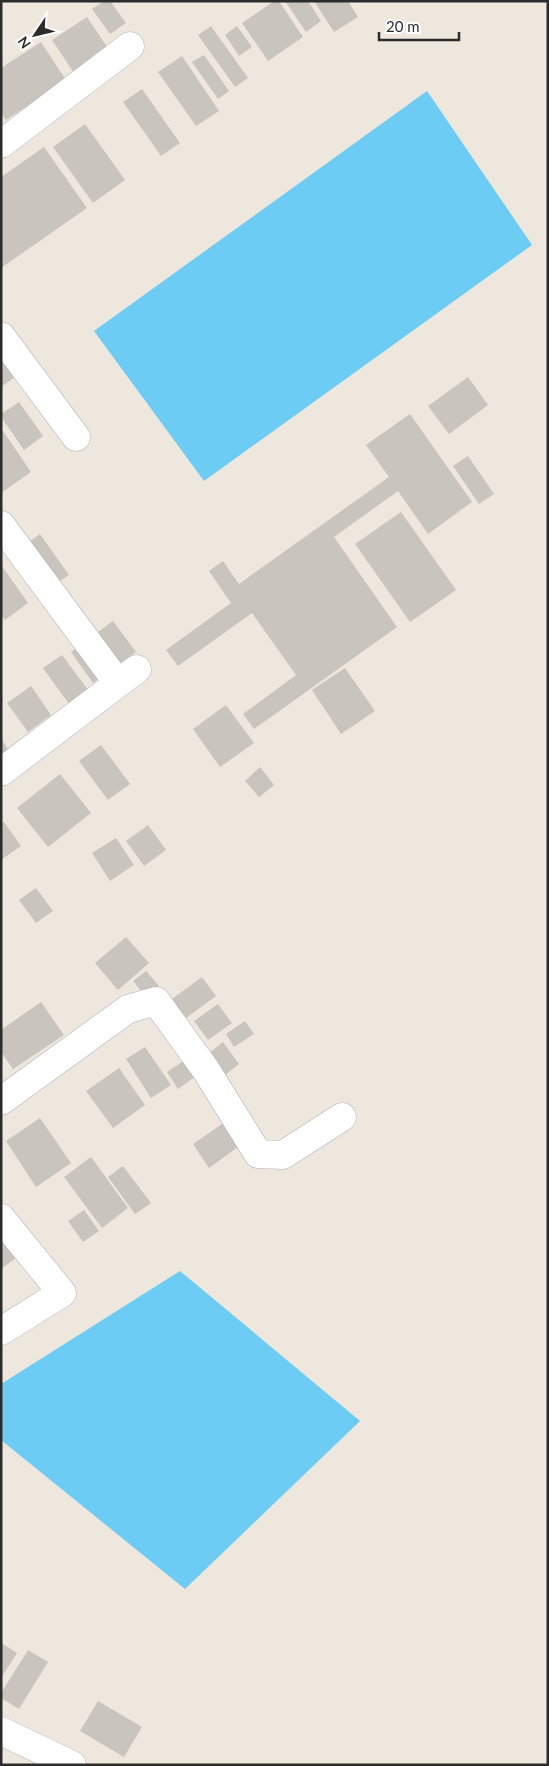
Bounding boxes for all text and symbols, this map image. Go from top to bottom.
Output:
north arrow [10,10,60,60]
scale bar [379,10,459,42]
text: 20 m [386,17,420,35]
text: N [14,33,34,52]

